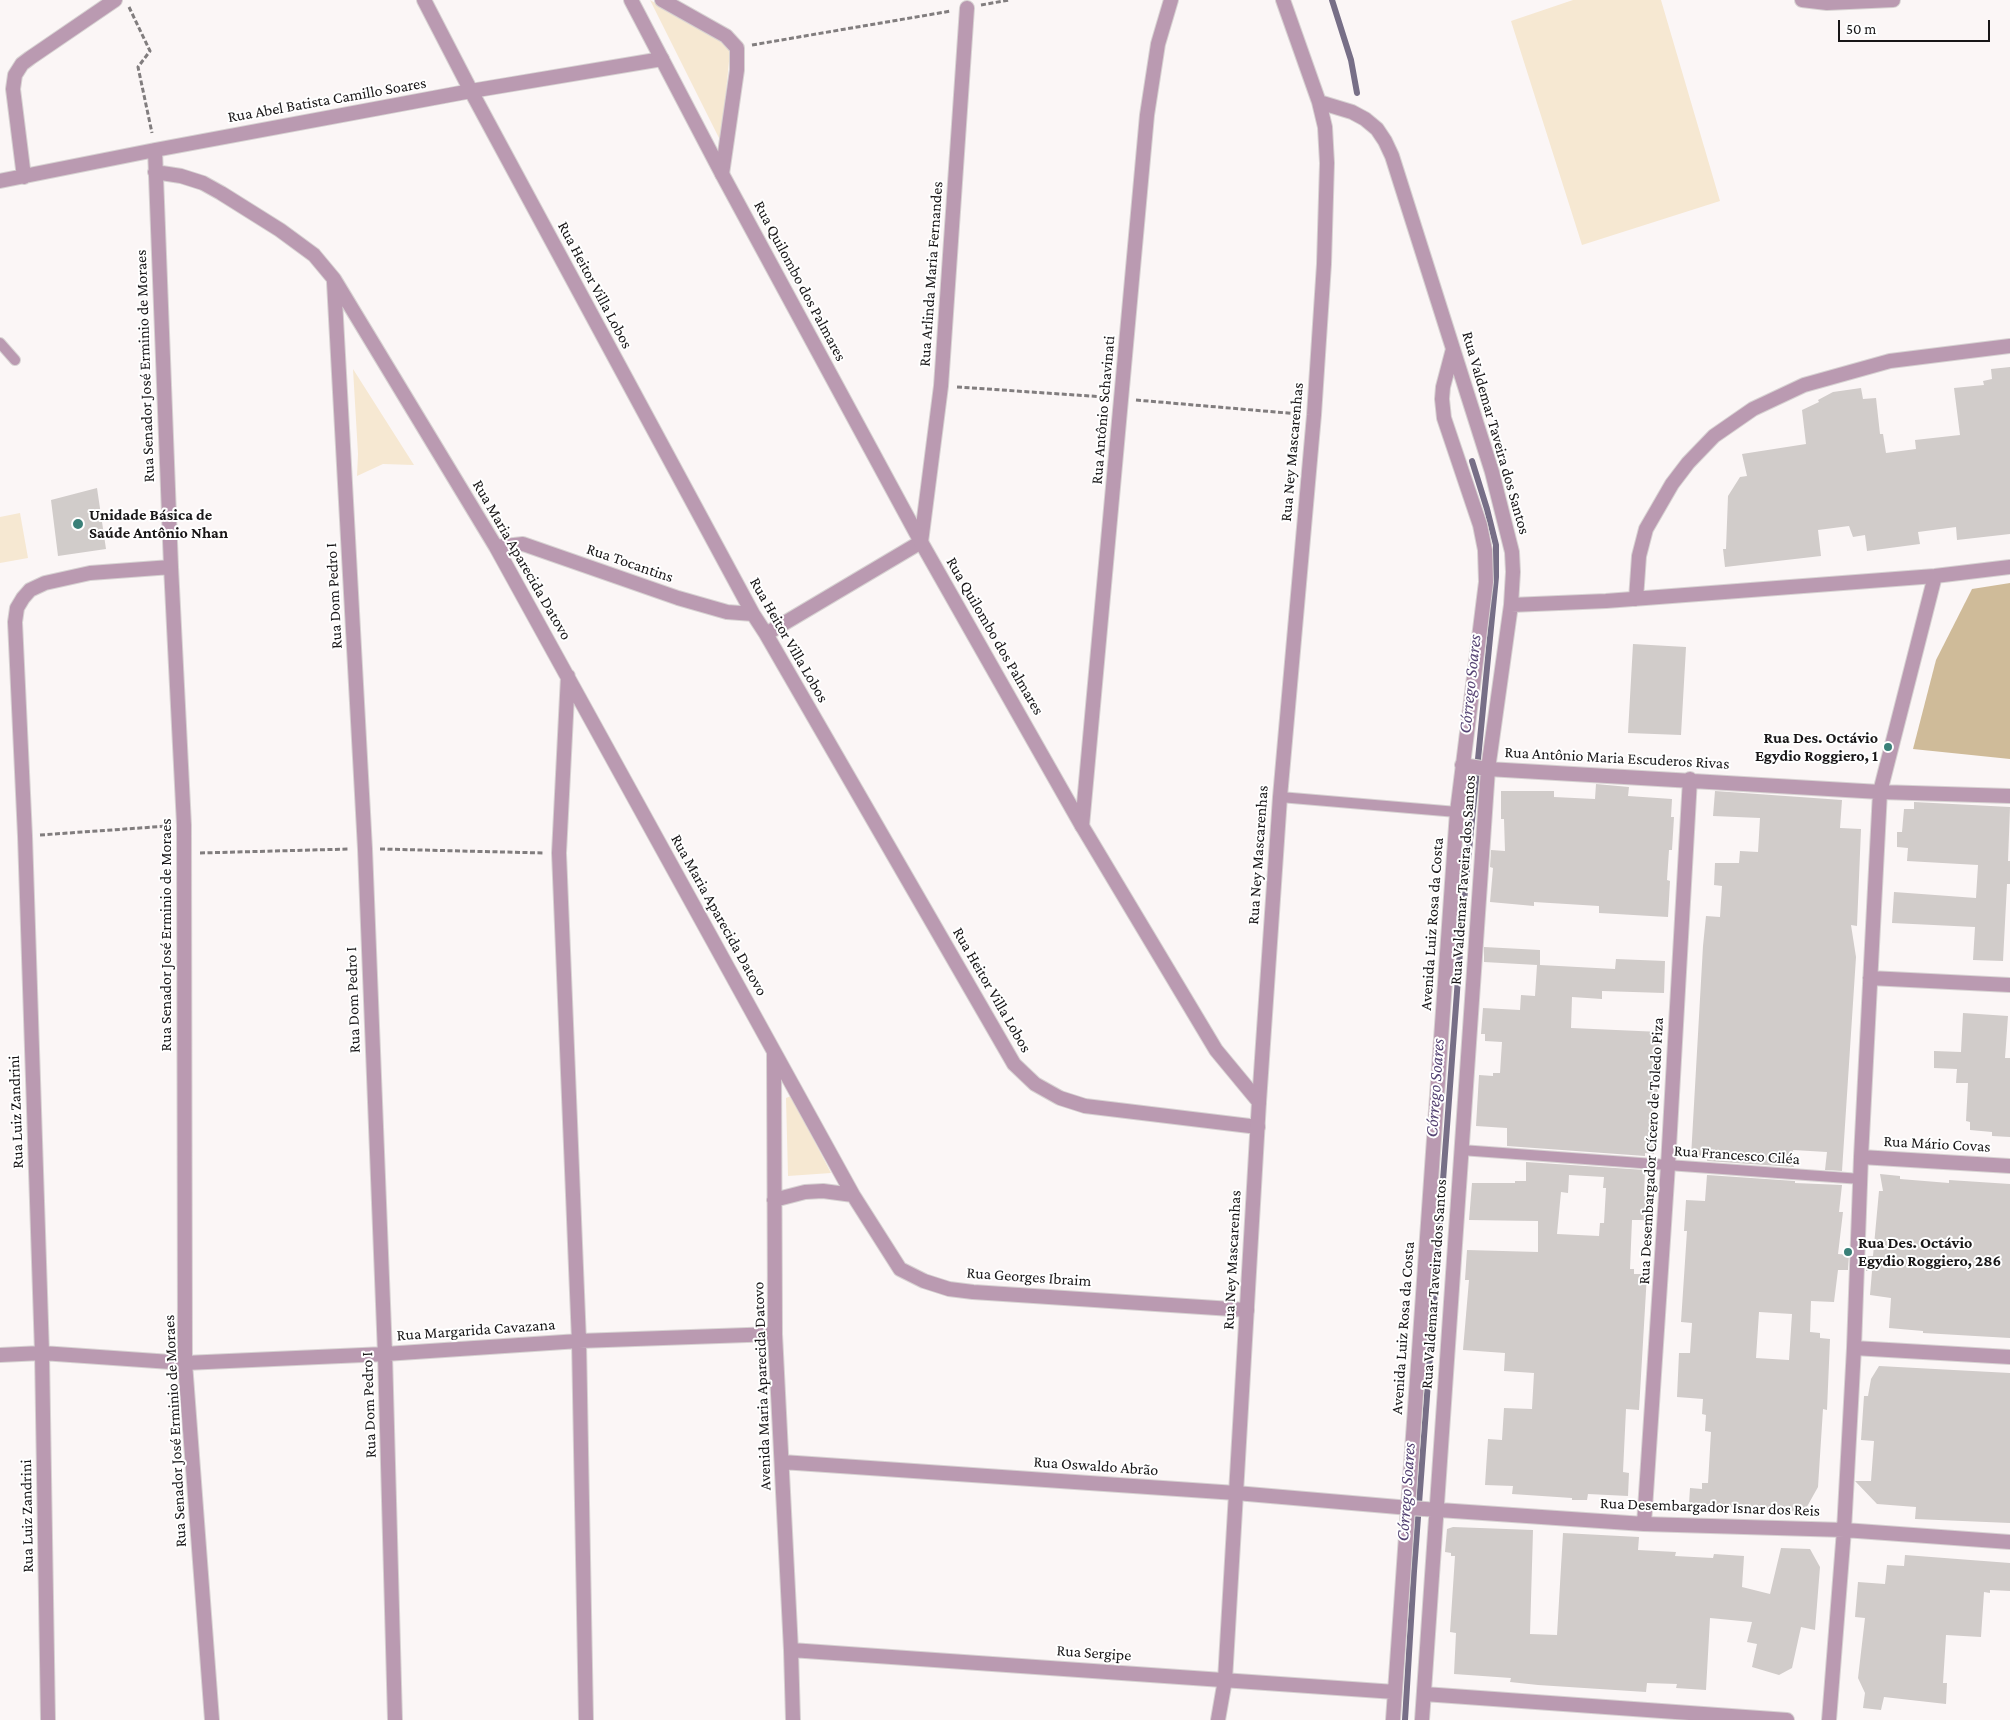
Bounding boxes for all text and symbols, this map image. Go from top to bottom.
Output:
scale bar [1840,10,1992,42]
text: 50 m [1846,21,1876,37]
street label: Rua Abel Batista Camillo Soares [226,73,428,127]
street label: Rua Arlinda Maria Fernandes [915,181,947,367]
street label: Rua Quilombo dos Palmares [749,197,851,365]
street label: Rua Heitor Villa Lobos [553,218,637,352]
street label: Rua Senador José Erminio de Moraes [131,249,159,483]
street label: Rua Valdemar Taveira dos Santos [1458,329,1534,537]
street label: Rua Antônio Schavinati [1087,335,1119,485]
street label: Rua Ney Mascarenhas [1276,382,1308,522]
street label: Rua Maria Aparecida Datovo [468,476,576,644]
place label: Unidade Básica de Saúde Antônio Nhan [89,505,228,543]
marker: Unidade Básica de Saúde Antônio Nhan [71,517,85,531]
street label: Rua Tocantins [584,539,676,587]
street label: Rua Dom Pedro I [322,542,346,650]
street label: Rua Quilombo dos Palmares [942,554,1048,718]
street label: Rua Heitor Villa Lobos [745,574,833,706]
water label: Córrego Soares [1454,634,1486,734]
place label: Rua Des. Octávio Egydio Roggiero, 1 [1755,728,1878,766]
marker: Rua Des. Octávio Egydio Roggiero, 1 [1882,741,1894,753]
street label: Rua Antônio Maria Escuderos Rivas [1504,743,1730,773]
street label: Rua Valdemar Taveira dos Santos [1446,774,1480,986]
street label: Rua Ney Mascarenhas [1244,785,1272,925]
street label: Rua Senador José Erminio de Moraes [156,818,176,1052]
street label: Rua Maria Aparecida Datovo [667,831,771,999]
street label: Avenida Luiz Rosa da Costa [1416,837,1448,1011]
street label: Rua Heitor Villa Lobos [948,924,1036,1056]
street label: Rua Dom Pedro I [342,947,364,1053]
street label: Rua Desembargador Cícero de Toledo Piza [1634,1017,1668,1285]
water label: Córrego Soares [1421,1038,1449,1138]
street label: Rua Luiz Zandrini [4,1055,28,1169]
street label: Rua Mário Covas [1883,1132,1991,1156]
street label: Rua Francesco Ciléa [1673,1141,1801,1169]
street label: Rua Valdemar Taveira dos Santos [1417,1178,1451,1390]
street label: Rua Ney Mascarenhas [1219,1190,1245,1330]
place label: Rua Des. Octávio Egydio Roggiero, 286 [1858,1233,2001,1271]
street label: Avenida Luiz Rosa da Costa [1387,1241,1419,1415]
marker: Rua Des. Octávio Egydio Roggiero, 286 [1842,1246,1854,1258]
street label: Rua Georges Ibraim [966,1263,1092,1291]
street label: Avenida Maria Aparecida Datovo [749,1281,775,1491]
street label: Rua Senador José Erminio de Moraes [159,1314,191,1548]
street label: Rua Margarida Cavazana [396,1315,556,1345]
street label: Rua Dom Pedro I [358,1352,380,1458]
water label: Córrego Soares [1392,1442,1420,1542]
street label: Rua Oswaldo Abrão [1033,1452,1159,1480]
street label: Rua Luiz Zandrini [16,1459,38,1573]
street label: Rua Desembargador Isnar dos Reis [1600,1494,1820,1520]
street label: Rua Sergipe [1056,1641,1132,1665]

